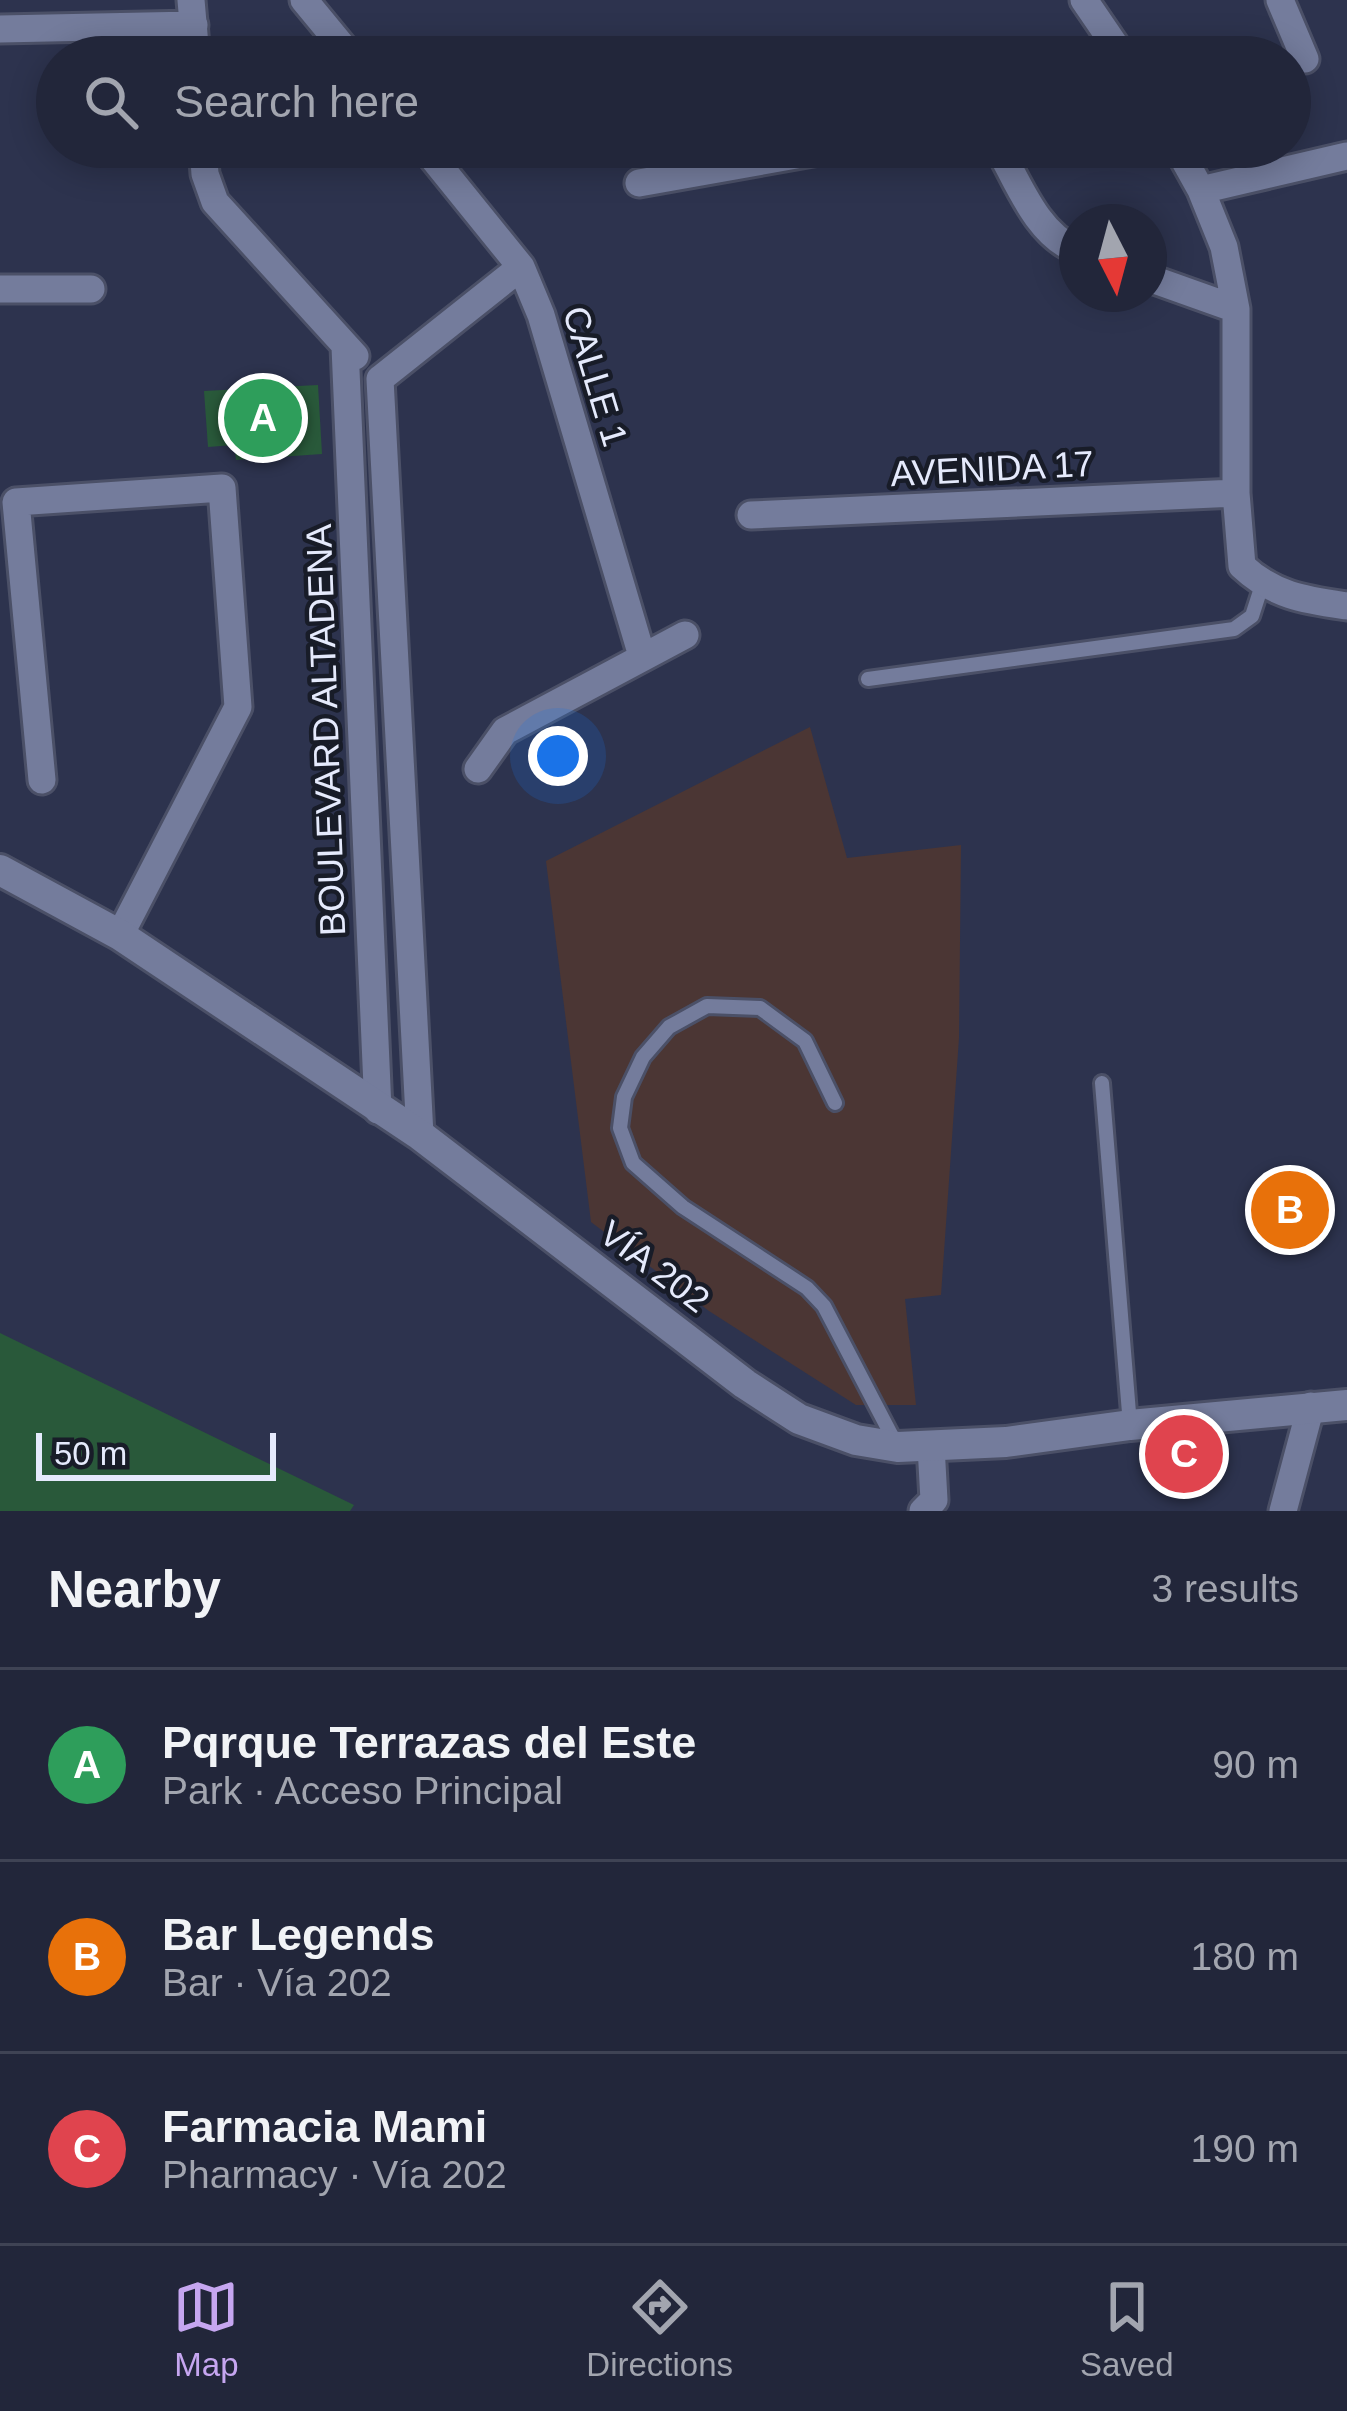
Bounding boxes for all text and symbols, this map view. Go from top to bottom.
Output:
search box [36,36,1311,168]
icon: search [78,69,144,135]
text: Search here [174,76,419,127]
north arrow [1059,204,1167,312]
street label: CALLE 1 [555,301,636,451]
pin: A [224,373,302,463]
street label: AVENIDA 17 [889,443,1095,494]
street label: BOULEVARD ALTADENA [298,523,353,937]
your location [528,726,588,786]
pin: B [1251,1165,1329,1255]
street label: VÍA 202 [592,1212,717,1321]
pin: C [1145,1409,1223,1499]
scale bar [36,1427,276,1480]
text: 50 m [54,1435,127,1472]
text: Nearby [48,1561,221,1618]
text: 3 results [1152,1567,1299,1610]
text: Pqrque Terrazas del Este [162,1717,696,1768]
text: A [73,1743,101,1786]
text: 90 m [1212,1743,1299,1786]
text: Park · Acceso Principal [162,1769,563,1812]
text: Bar Legends [162,1909,435,1960]
text: B [73,1935,101,1978]
text: 180 m [1191,1935,1299,1978]
text: Bar · Vía 202 [162,1961,392,2004]
text: Farmacia Mami [162,2101,487,2152]
text: C [73,2127,101,2170]
text: 190 m [1191,2127,1299,2170]
text: Pharmacy · Vía 202 [162,2153,507,2196]
tab: Map [173,2274,239,2384]
tab: Directions [586,2274,733,2384]
tab: Saved [1080,2274,1174,2384]

